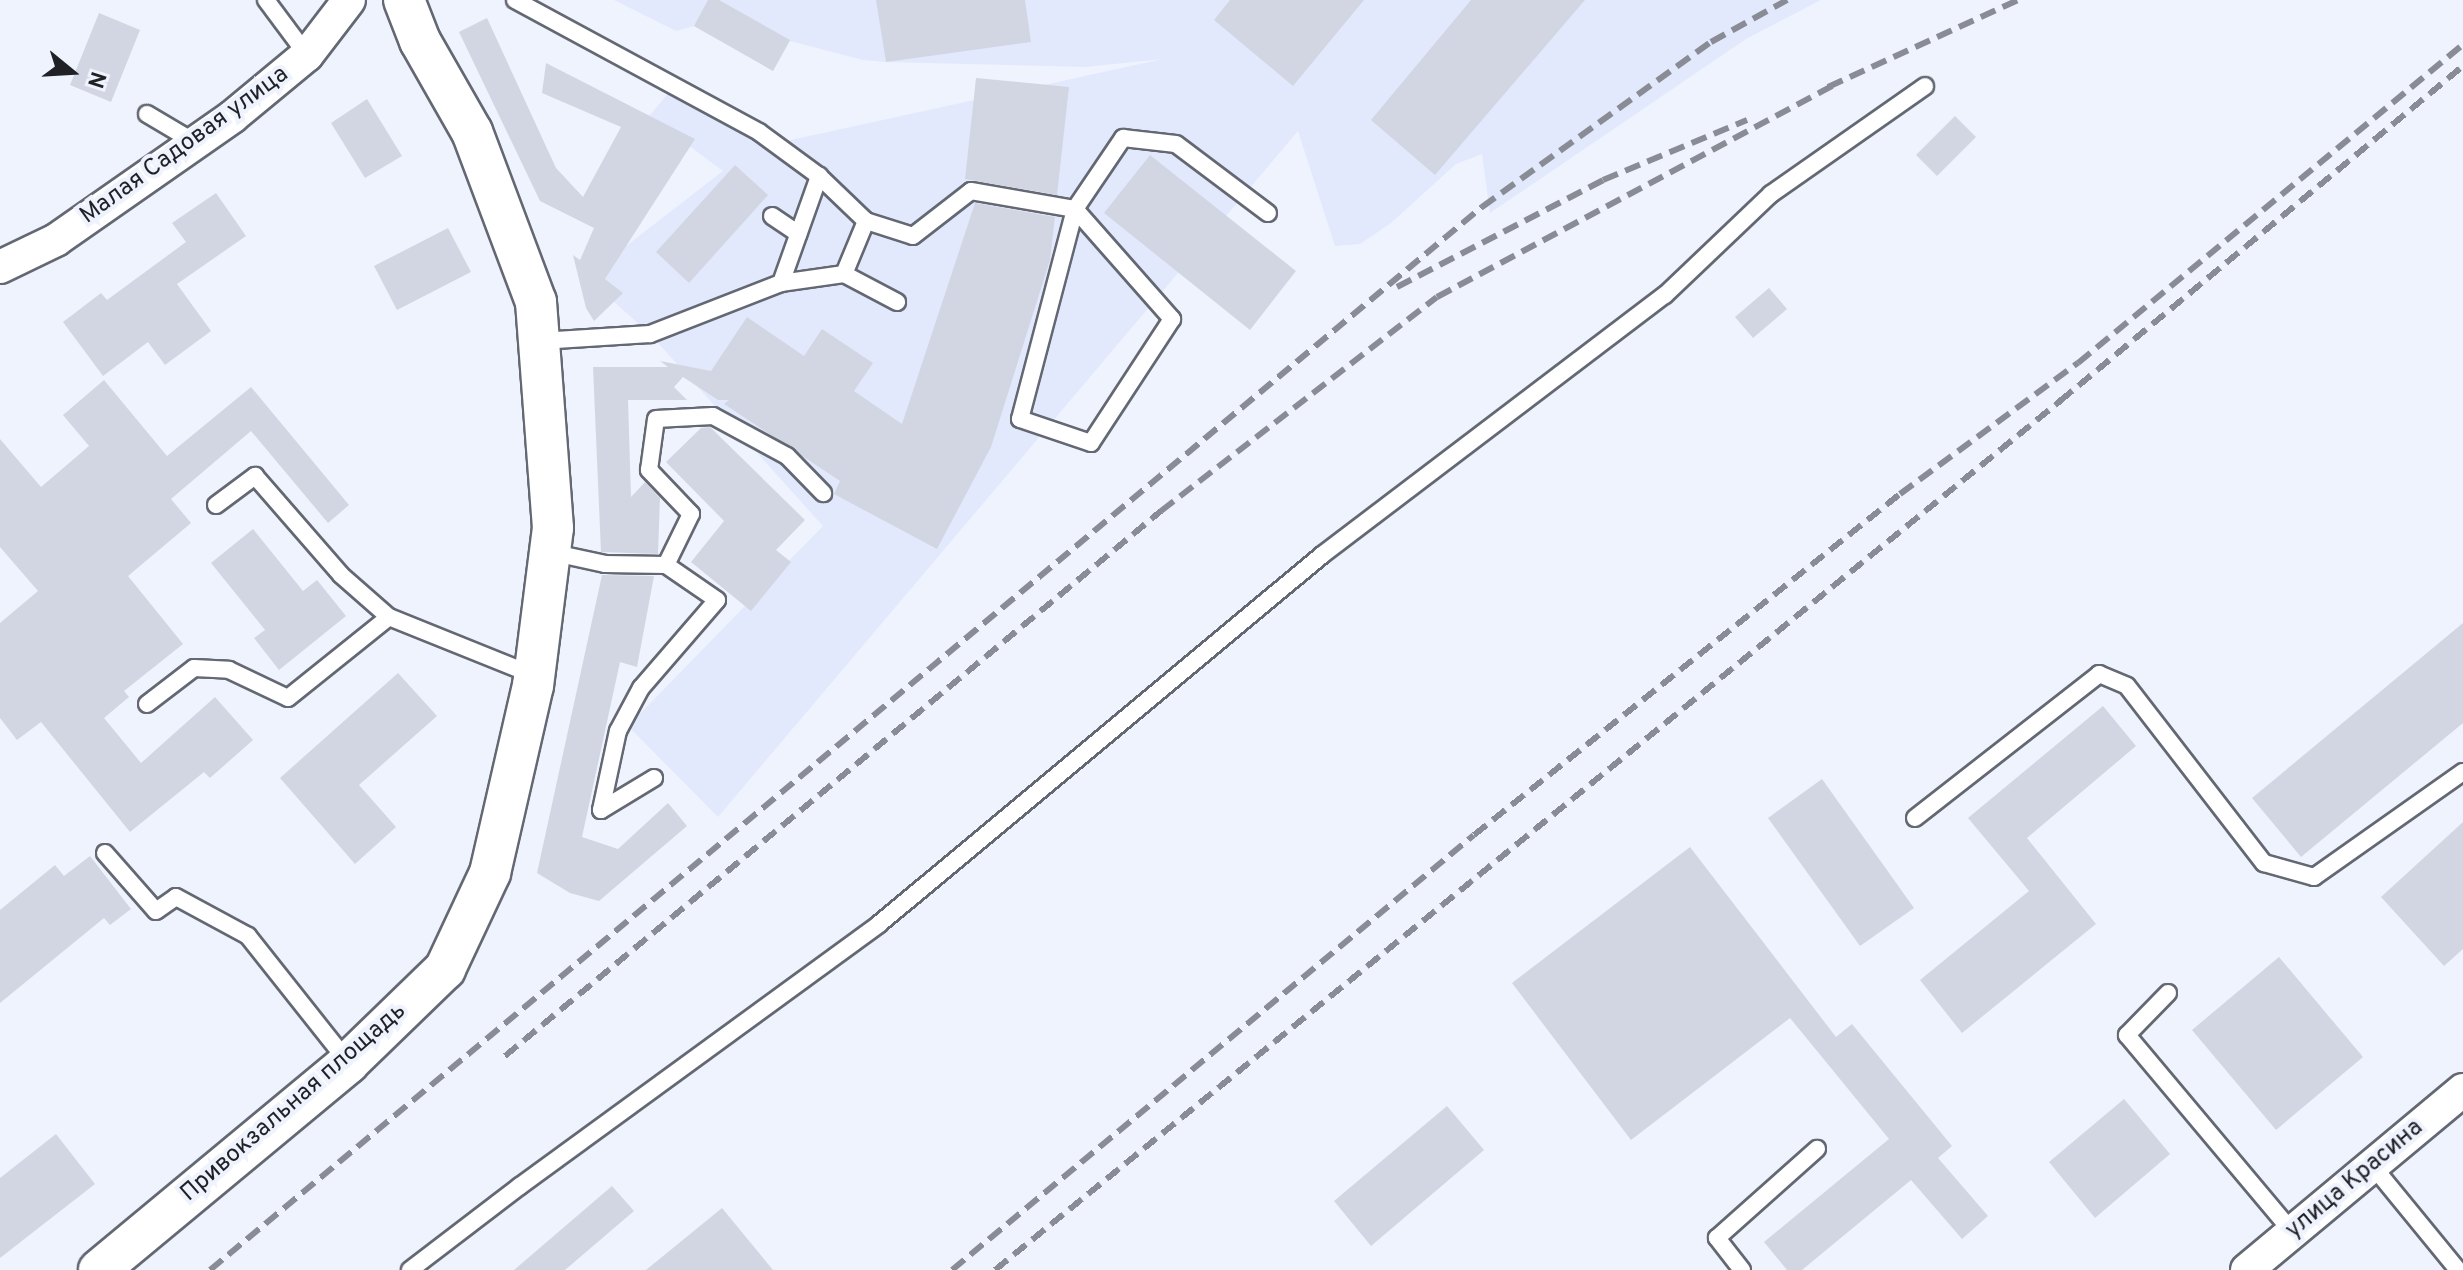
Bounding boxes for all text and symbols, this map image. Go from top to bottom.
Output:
north arrow [32,32,112,112]
street label: Малая Садовая улица [75,61,295,231]
text: N [80,68,111,91]
street label: Привокзальная площадь [176,997,412,1209]
street label: улица Красина [2281,1114,2429,1246]

